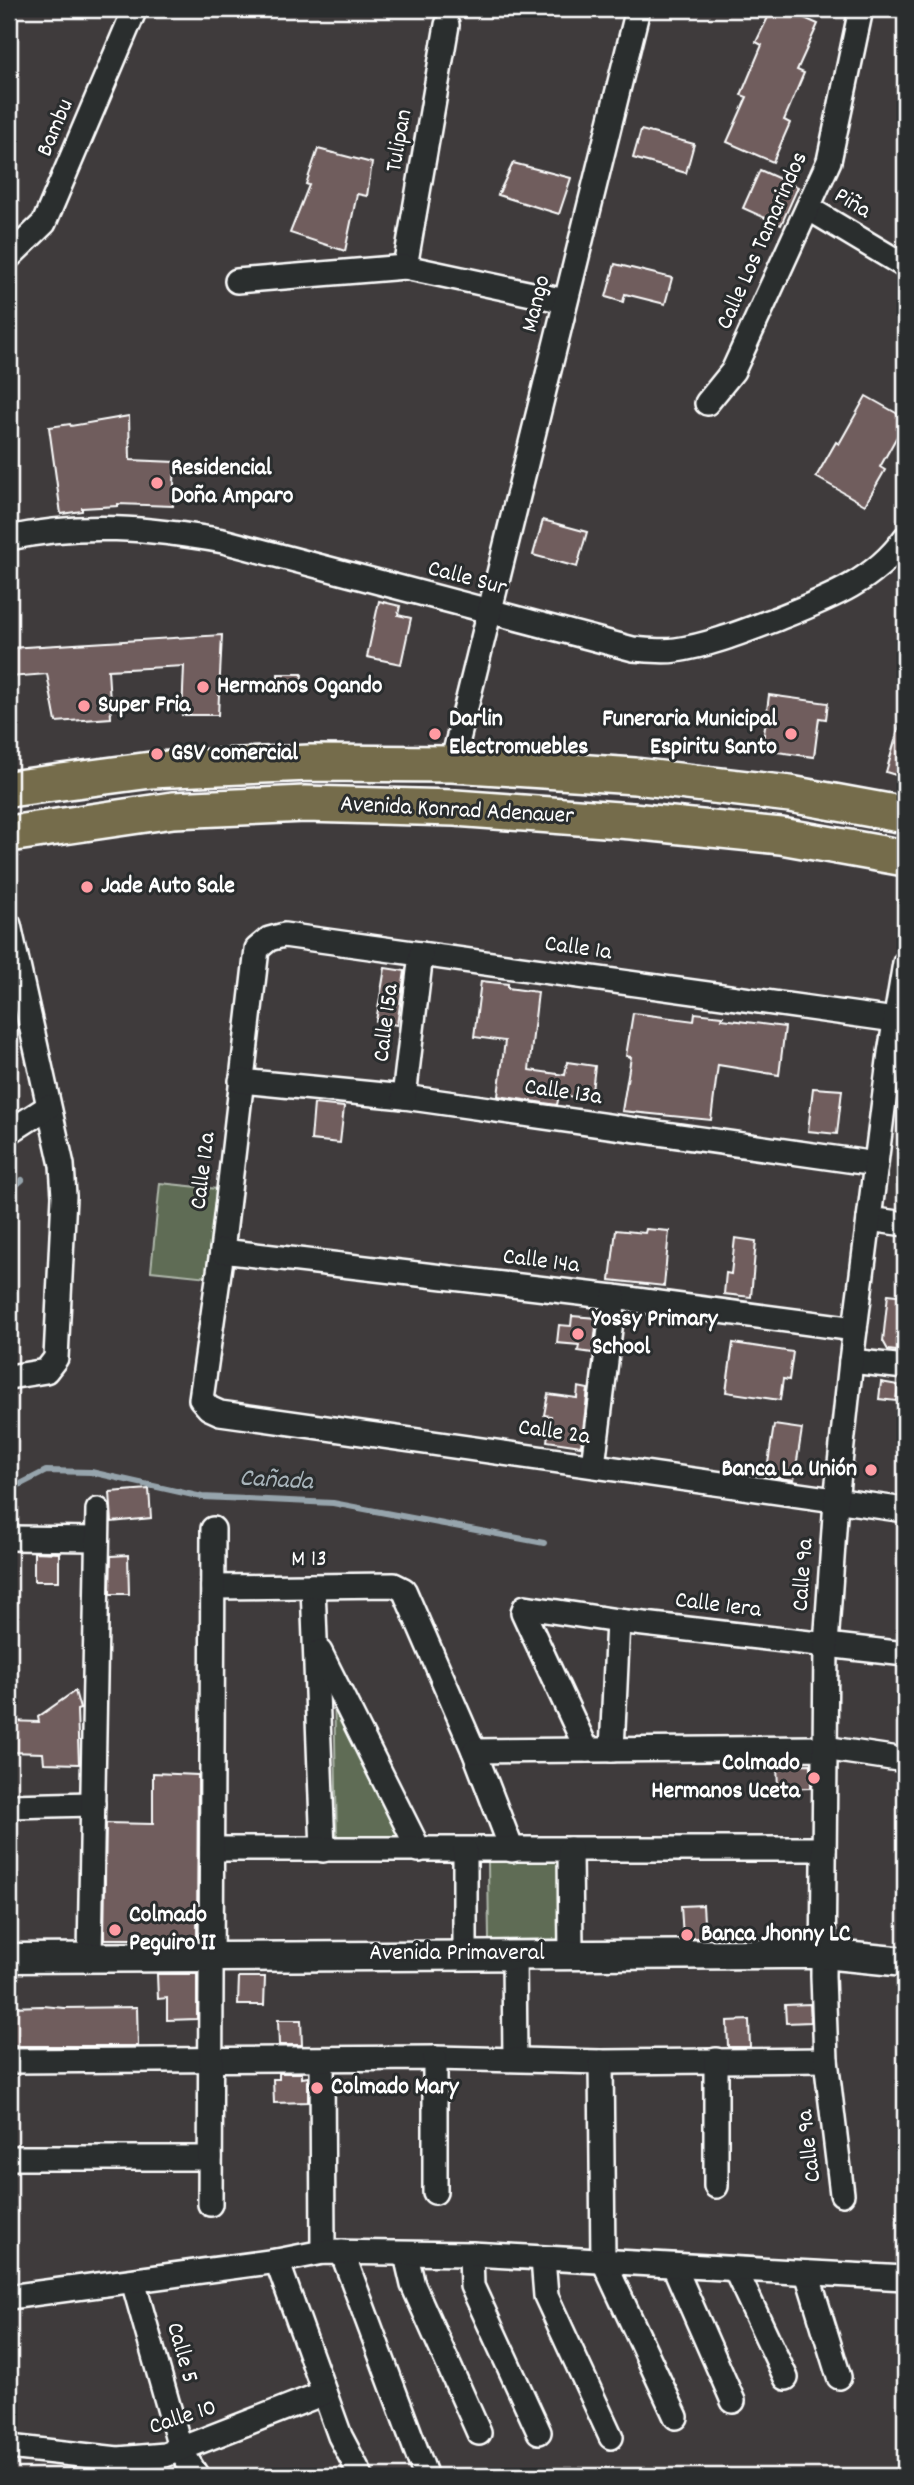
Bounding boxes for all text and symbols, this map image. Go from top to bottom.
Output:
street label: Bambu [29,94,83,162]
street label: Tulipan [378,107,422,175]
street label: Calle Los Tamarindos [708,147,818,335]
street label: Piña [827,180,878,229]
street label: Mango [514,272,560,336]
place label: Residencial Doña Amparo [171,452,294,514]
marker: Residencial Doña Amparo [149,475,165,491]
street label: Calle Sur [424,552,510,606]
place label: Hermanos Ogando [217,670,383,704]
marker: Hermanos Ogando [195,679,211,695]
place label: Super Fria [98,689,191,723]
marker: Super Fria [76,698,92,714]
place label: Darlin Electromuebles [449,703,588,765]
place label: Funeraria Municipal Espiritu Santo [602,703,777,765]
marker: Darlin Electromuebles [427,726,443,742]
marker: Funeraria Municipal Espiritu Santo [783,726,799,742]
place label: GSV comercial [171,737,298,771]
marker: GSV comercial [149,746,165,762]
street label: Avenida Konrad Adenauer [339,788,575,834]
place label: Jade Auto Sale [101,870,235,904]
marker: Jade Auto Sale [79,879,95,895]
street label: Calle 1a [542,927,614,971]
street label: Calle 15a [365,981,409,1064]
street label: Calle 13a [522,1071,605,1115]
street label: Calle 12a [182,1130,226,1212]
street label: Calle 14a [501,1240,582,1284]
place label: Yossy Primary School [591,1303,719,1365]
marker: Yossy Primary School [570,1326,586,1342]
street label: Calle 2a [516,1411,593,1455]
place label: Banca La Unión [721,1453,857,1487]
water label: Cañada [238,1461,316,1501]
marker: Banca La Unión [863,1462,879,1478]
street label: Calle 9a [785,1537,824,1613]
street label: M 13 [291,1543,327,1577]
street label: Calle 1era [673,1584,764,1628]
place label: Colmado Hermanos Uceta [651,1747,801,1809]
marker: Colmado Hermanos Uceta [806,1770,822,1786]
place label: Colmado Peguiro II [129,1899,216,1961]
place label: Banca Jhonny LC [701,1918,851,1952]
marker: Colmado Peguiro II [107,1922,123,1938]
marker: Banca Jhonny LC [679,1927,695,1943]
street label: Avenida Primaveral [369,1937,545,1971]
place label: Colmado Mary [331,2071,460,2105]
marker: Colmado Mary [309,2080,325,2096]
street label: Calle 9a [789,2107,831,2184]
street label: Calle 5 [156,2319,206,2387]
street label: Calle 10 [145,2391,221,2445]

